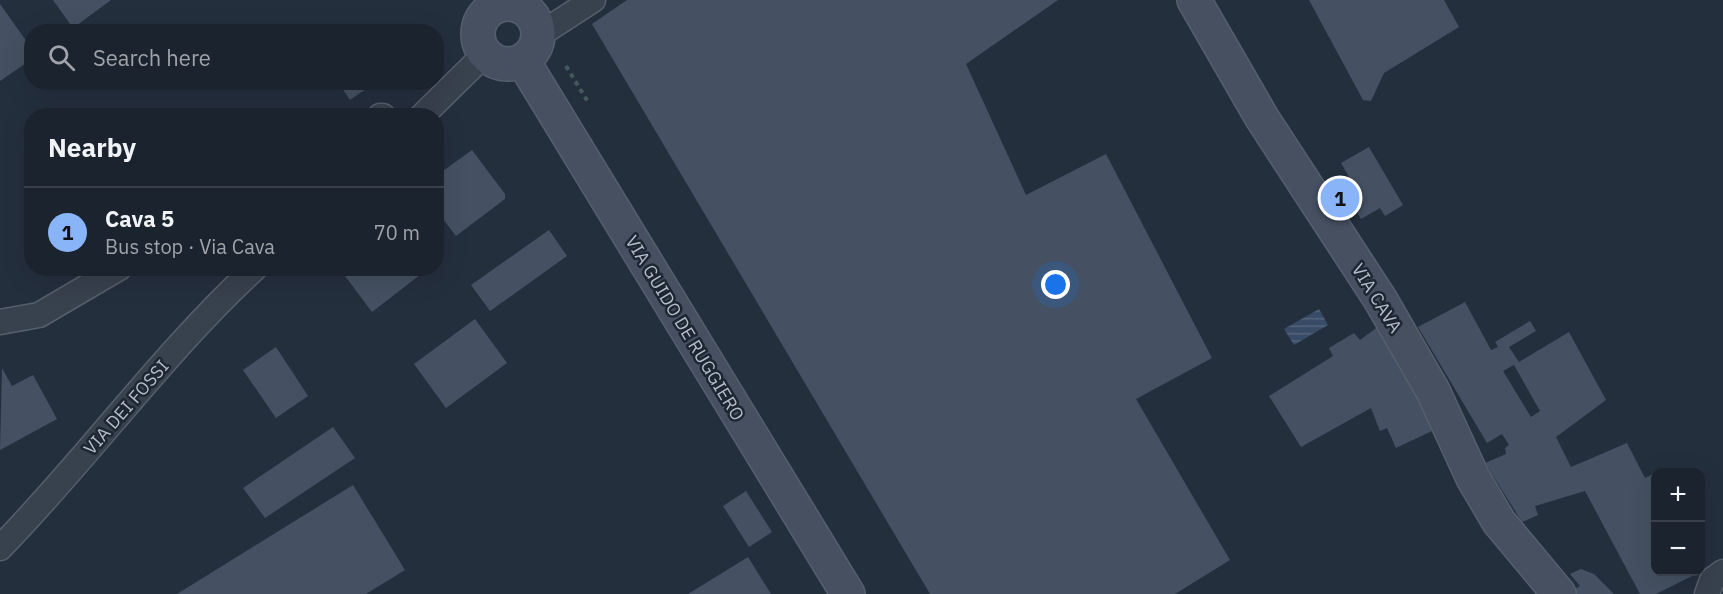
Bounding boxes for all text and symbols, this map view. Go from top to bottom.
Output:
search box [24,24,444,90]
icon: search [45,41,78,74]
text: Search here [93,43,211,72]
text: Nearby [48,130,136,164]
pin: 1 [1320,176,1360,220]
text: Cava 5 [105,204,174,233]
text: 1 [62,219,74,246]
text: 70 m [374,219,420,246]
street label: VIA GUIDO DE RUGGIERO [621,231,749,425]
text: Bus stop · Via Cava [105,233,275,260]
street label: VIA CAVA [1347,259,1408,337]
your location [1041,270,1070,299]
street label: VIA DEI FOSSI [78,355,174,459]
map controls [1651,468,1705,576]
button: + [1651,468,1705,522]
button: − [1651,522,1705,576]

